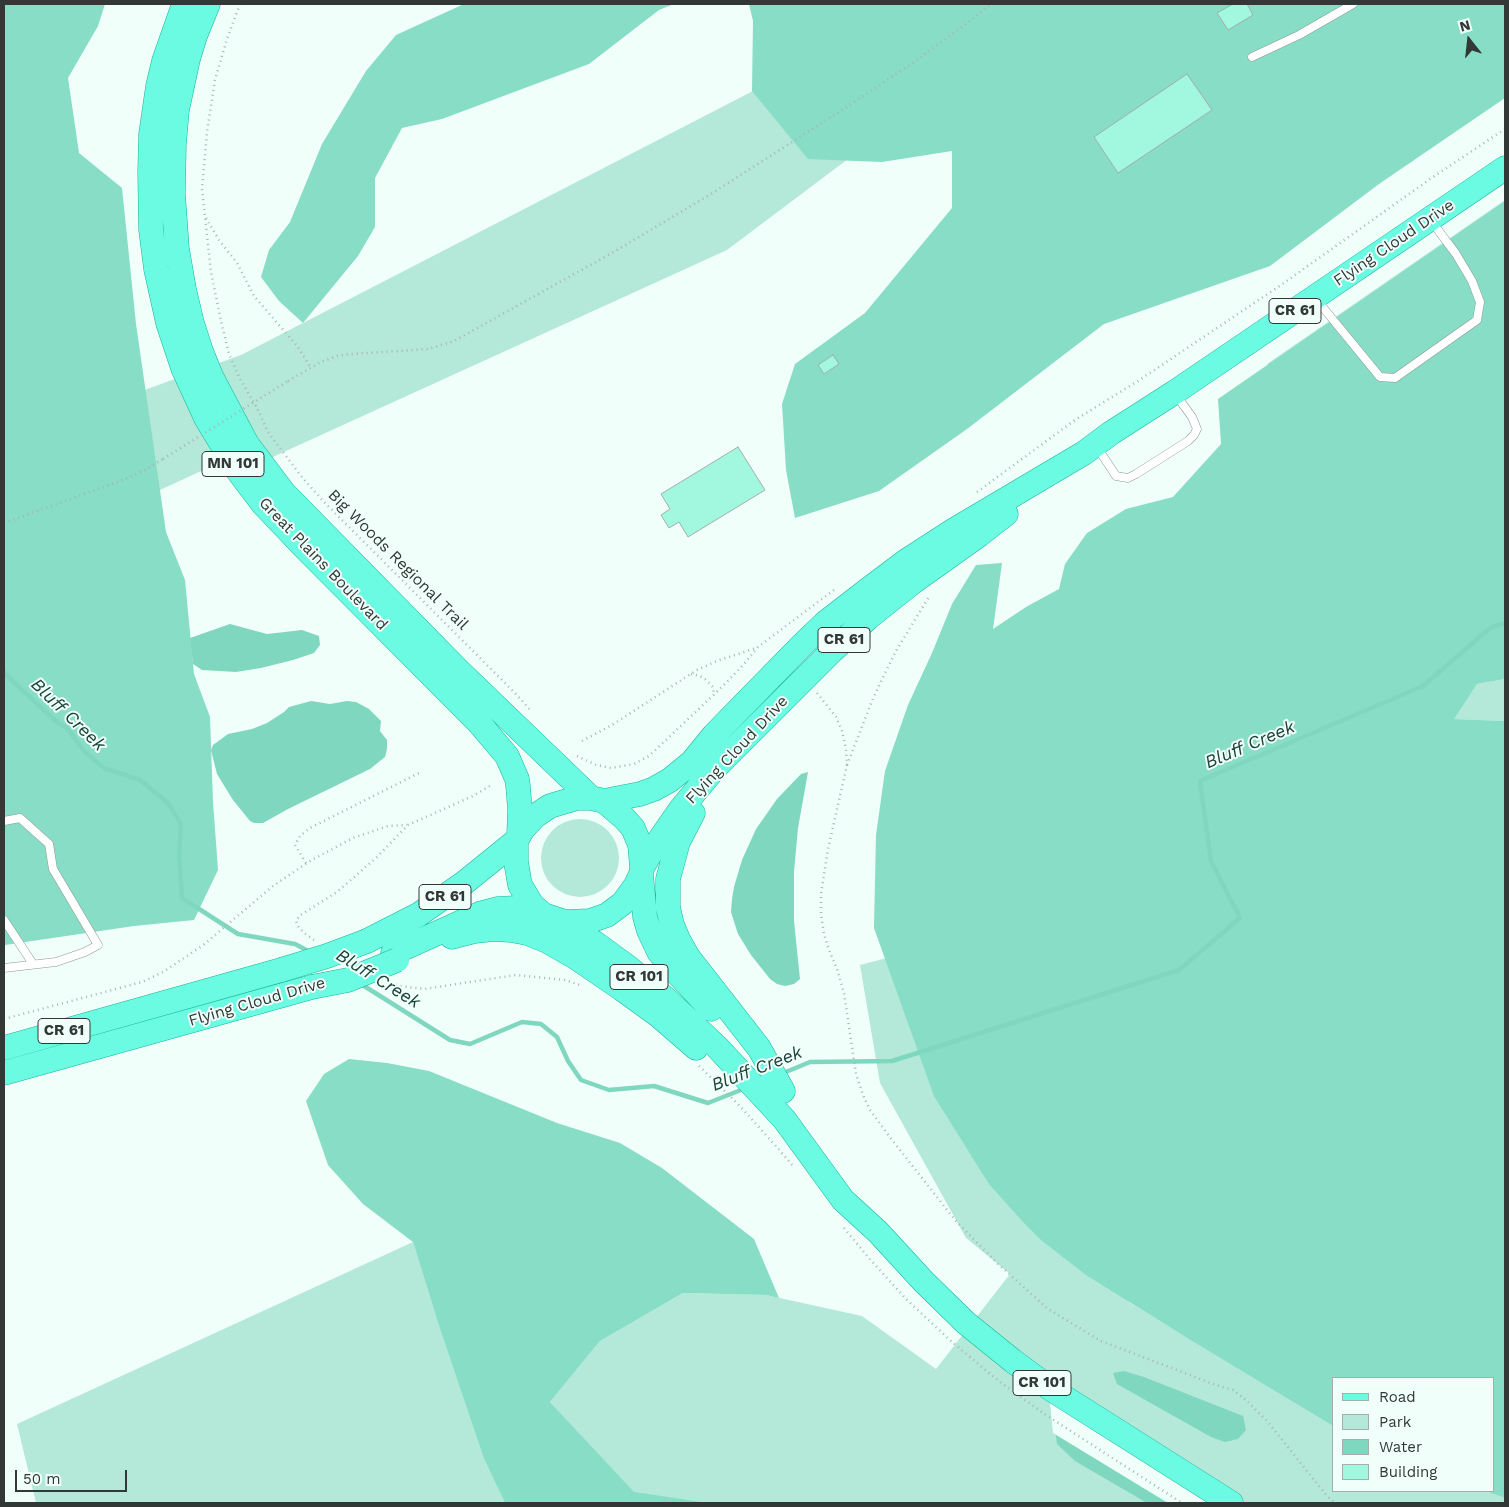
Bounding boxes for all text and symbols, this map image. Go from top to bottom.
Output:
north arrow [1444,15,1494,65]
text: N [1458,16,1472,35]
street label: Flying Cloud Drive [1330,196,1458,290]
road number: CR 61 [1269,298,1321,324]
road number: MN 101 [202,452,264,476]
street label: Big Woods Regional Trail [324,486,472,634]
street label: Great Plains Boulevard [255,494,391,634]
road number: CR 61 [818,628,870,652]
water label: Bluff Creek [26,674,110,756]
street label: Flying Cloud Drive [682,692,792,808]
water label: Bluff Creek [1202,716,1298,774]
road number: CR 61 [419,884,471,910]
water label: Bluff Creek [332,945,424,1013]
road number: CR 101 [610,964,668,990]
street label: Flying Cloud Drive [186,973,328,1031]
road number: CR 61 [38,1018,90,1044]
water label: Bluff Creek [708,1042,806,1096]
road number: CR 101 [1013,1370,1071,1396]
legend [1332,1377,1494,1492]
text: Road [1379,1388,1416,1406]
text: Park [1379,1413,1411,1431]
text: Water [1379,1438,1422,1456]
scale bar [18,1460,130,1492]
text: Building [1379,1463,1437,1481]
text: 50 m [23,1470,60,1488]

